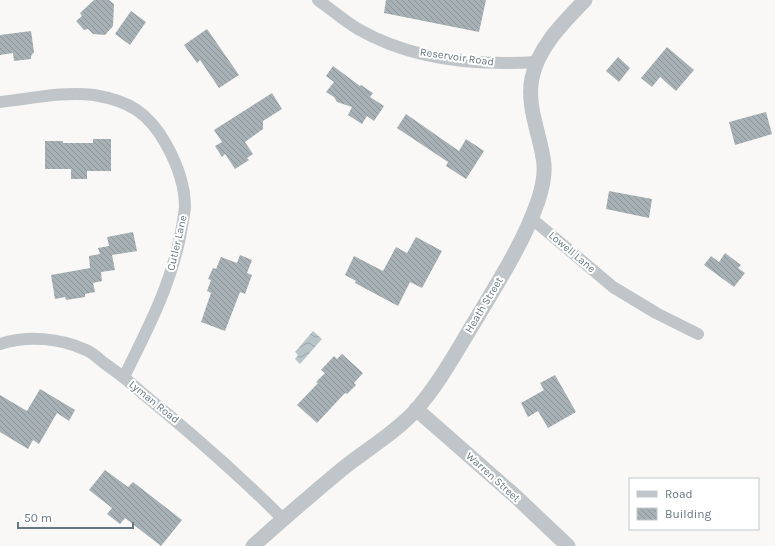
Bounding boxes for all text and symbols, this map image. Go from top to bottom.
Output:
street label: Reservoir Road [419,45,495,69]
street label: Cutler Lane [164,214,190,272]
street label: Lowell Lane [546,229,598,276]
street label: Heath Street [462,275,506,335]
street label: Lyman Road [126,378,182,426]
street label: Warren Street [463,449,523,505]
legend [629,478,759,530]
text: Road [665,487,693,501]
scale bar [18,504,133,530]
text: Building [665,507,712,521]
text: 50 m [24,511,52,525]

